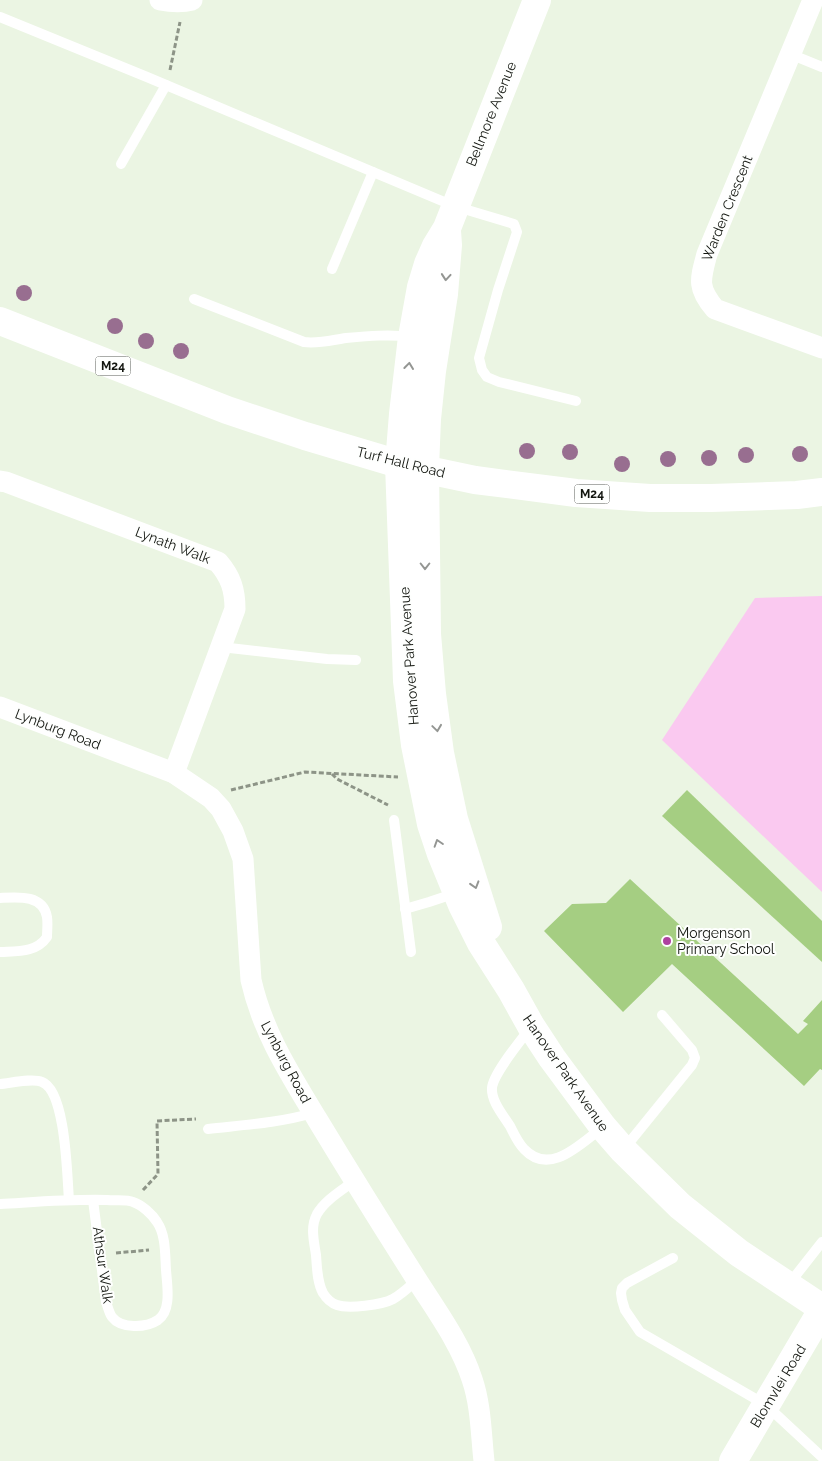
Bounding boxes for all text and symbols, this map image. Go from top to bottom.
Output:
street label: Bellmore Avenue [463,59,519,169]
street label: Warden Crescent [698,152,756,263]
one-way arrow [440,273,451,281]
road number: M24 [96,356,130,376]
one-way arrow [403,361,414,369]
street label: Turf Hall Road [355,443,447,481]
road number: M24 [574,484,610,504]
street label: Lynath Walk [133,523,213,567]
one-way arrow [420,562,430,570]
street label: Hanover Park Avenue [396,586,422,726]
street label: Lynburg Road [13,705,103,753]
one-way arrow [431,723,441,732]
one-way arrow [433,839,443,847]
one-way arrow [469,880,479,889]
place label: Morgenson Primary School [677,925,775,957]
marker: Morgenson Primary School [661,935,673,947]
street label: Hanover Park Avenue [520,1012,612,1134]
street label: Lynburg Road [258,1018,314,1106]
street label: Athsur Walk [90,1225,116,1305]
street label: Blomvlei Road [747,1342,809,1430]

